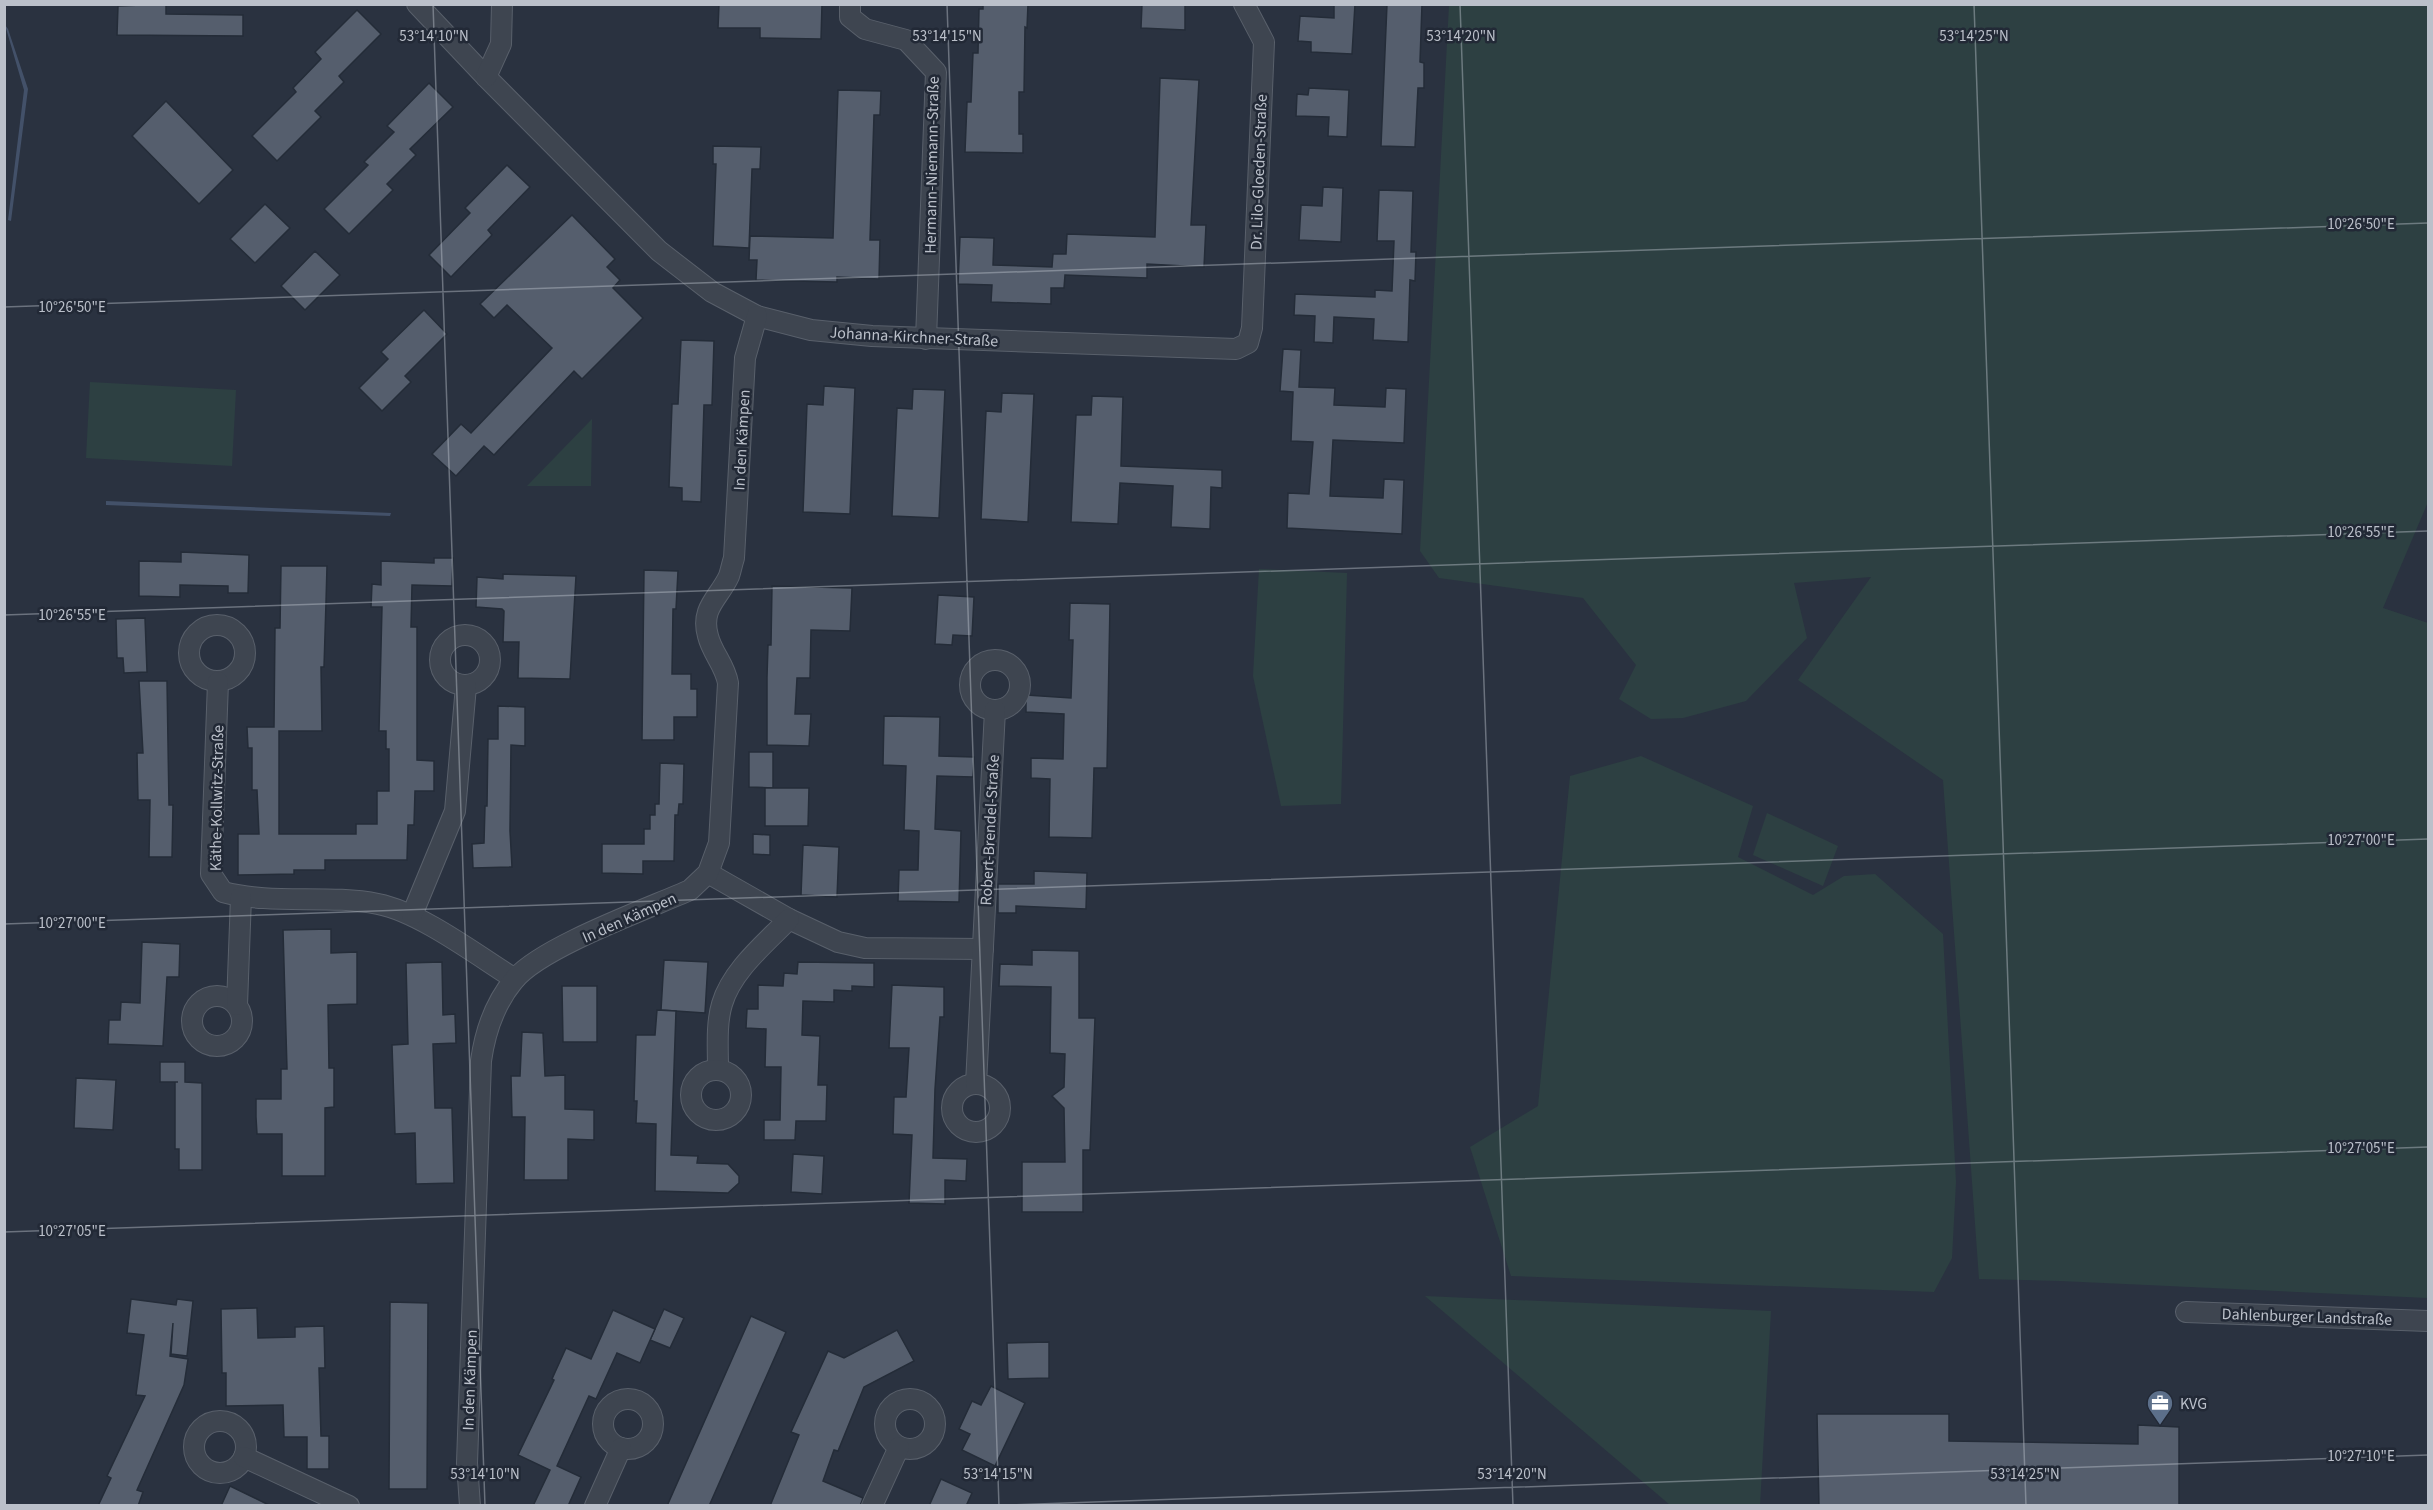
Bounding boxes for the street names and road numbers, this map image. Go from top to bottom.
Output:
street label: Hermann-Niemann-Straße [919,76,945,254]
street label: Dr. Lilo-Gloeden-Straße [1245,94,1273,250]
street label: Johanna-Kirchner-Straße [829,322,999,352]
street label: In den Kämpen [728,389,756,491]
street label: Käthe-Kollwitz-Straße [205,725,229,871]
street label: Robert-Brendel-Straße [975,754,1005,906]
street label: In den Kämpen [579,887,680,949]
street label: Dahlenburger Landstraße [2221,1303,2393,1331]
street label: In den Kämpen [457,1329,483,1431]

